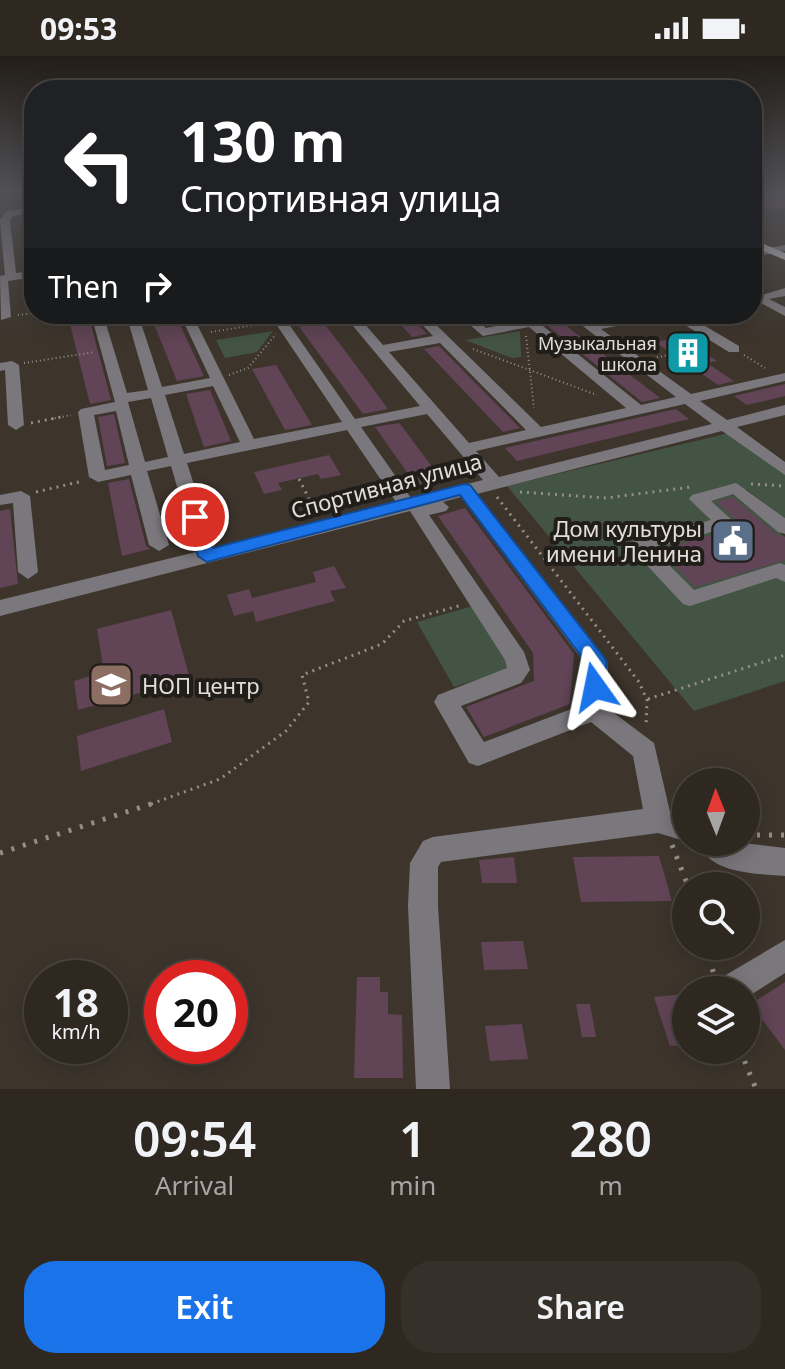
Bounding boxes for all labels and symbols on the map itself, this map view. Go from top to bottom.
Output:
building icon: Музыкальная школа [664,329,712,377]
place label: Музыкальная школа [538,331,657,376]
street label: Спортивная улица [287,445,485,525]
pin [161,483,229,551]
place label: Дом культуры имени Ленина [546,513,702,568]
public building icon: Дом культуры имени Ленина [709,517,757,565]
position arrow [553,645,637,729]
school or university icon: НОП центр [87,661,135,709]
place label: НОП центр [142,670,260,700]
north arrow [672,768,760,856]
speed limit sign: 20 [144,960,248,1064]

